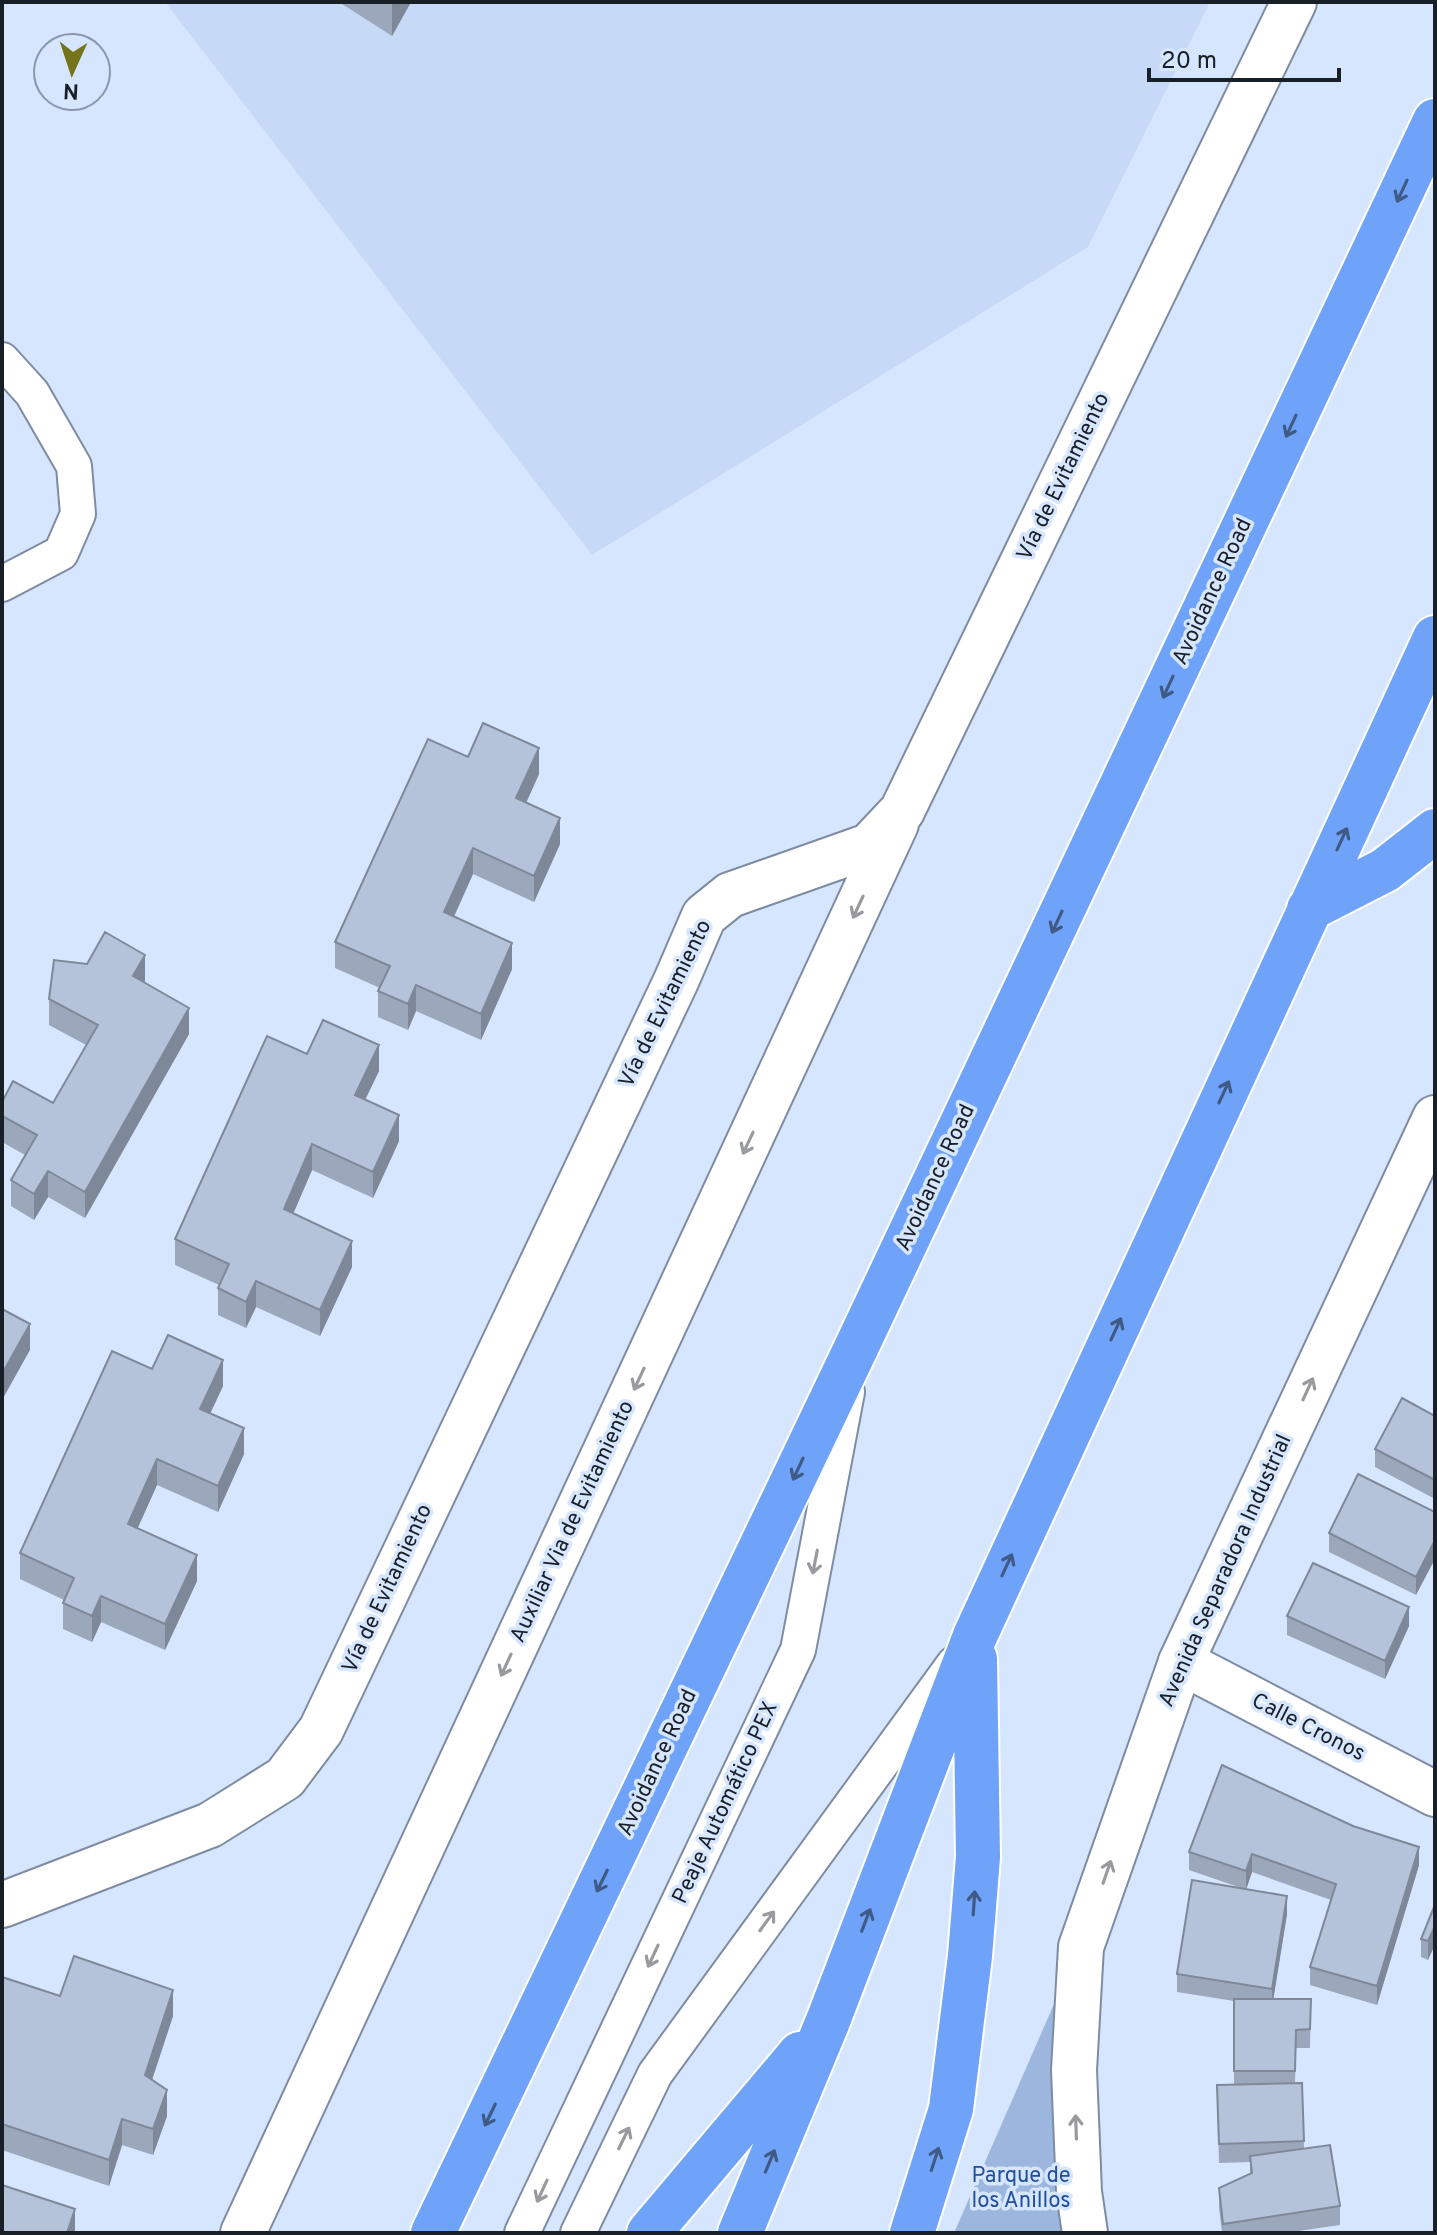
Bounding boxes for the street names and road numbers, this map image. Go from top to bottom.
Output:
street label: Vía de Evitamiento [1012,389,1116,565]
street label: Avoidance Road [1167,514,1259,670]
street label: Vía de Evitamiento [614,916,718,1092]
street label: Avoidance Road [890,1100,982,1256]
street label: Auxiliar Via de Evitamiento [505,1397,641,1647]
street label: Avenida Separadora Industrial [1154,1431,1298,1711]
street label: Vía de Evitamiento [337,1500,439,1678]
street label: Avoidance Road [612,1685,704,1841]
street label: Calle Cronos [1247,1688,1369,1768]
street label: Peaje Automático PEX [667,1698,785,1908]

